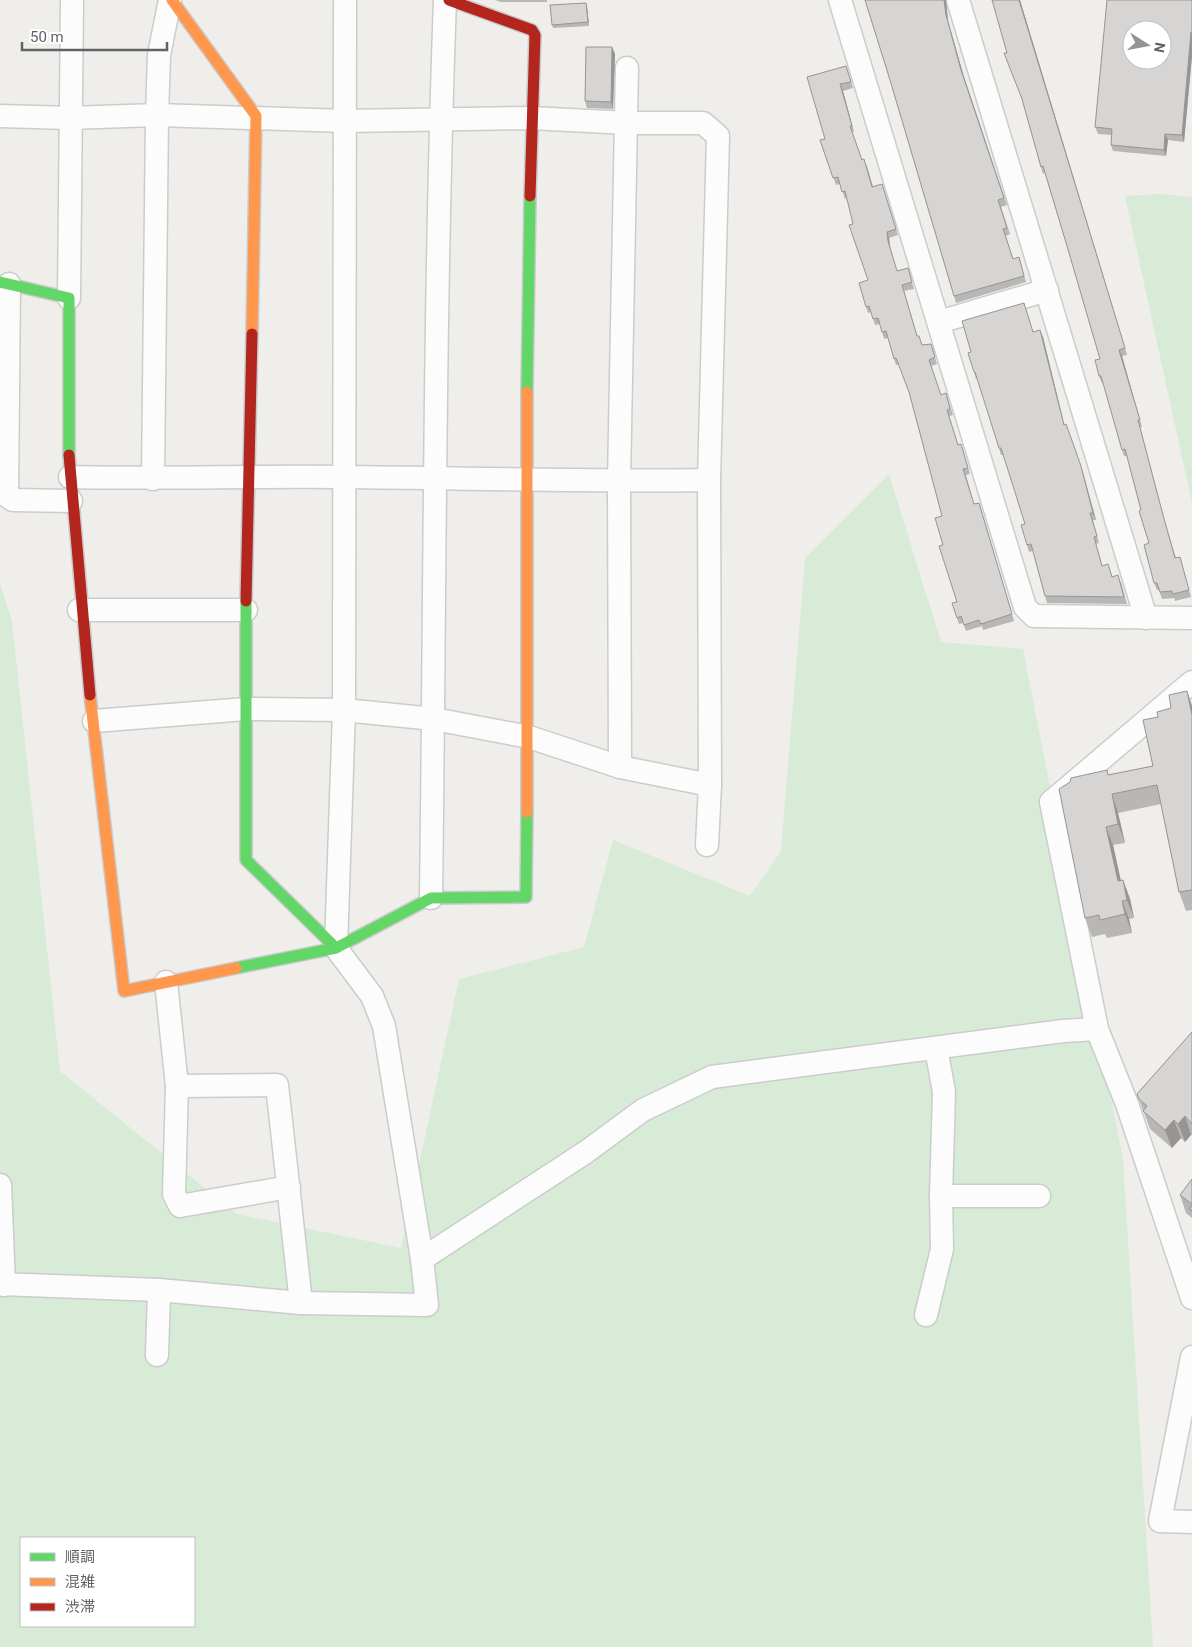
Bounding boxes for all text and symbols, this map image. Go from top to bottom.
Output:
scale bar [22,20,168,52]
north arrow [1122,20,1172,70]
text: 50 m [30,28,64,46]
text: N [1151,41,1169,54]
legend [20,1537,195,1627]
text: 順調 [65,1548,95,1566]
text: 混雑 [65,1573,95,1591]
text: 渋滞 [65,1598,95,1616]

